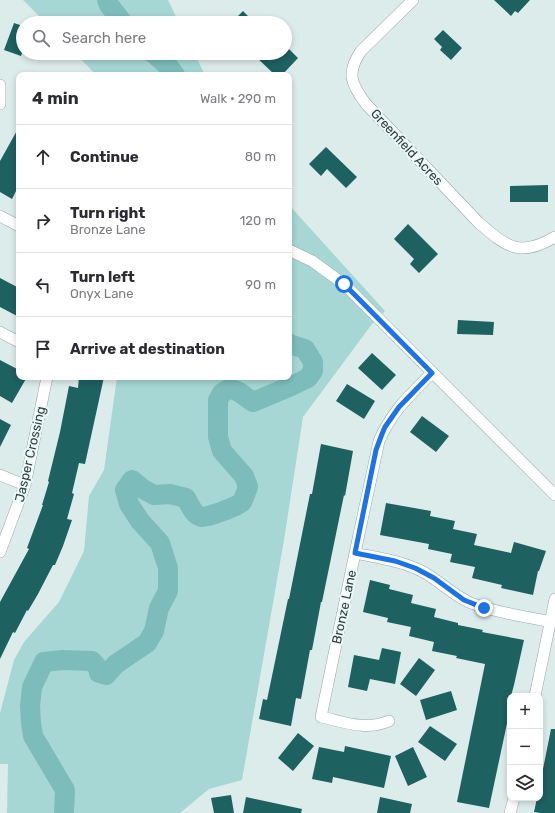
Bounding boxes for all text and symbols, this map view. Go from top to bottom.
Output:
search box [16,16,292,60]
icon: search [30,27,52,49]
text: Search here [62,29,146,47]
text: 4 min [32,88,79,108]
text: Walk · 290 m [200,91,276,106]
street label: Greenfield Acres [368,106,446,188]
icon: ahead [32,146,54,168]
text: Continue [70,148,139,166]
text: 80 m [245,149,276,164]
text: Turn right [70,204,145,222]
icon: right [32,210,54,232]
text: 120 m [240,213,276,228]
text: Bronze Lane [70,222,146,237]
text: Turn left [70,268,135,286]
icon: left [32,274,54,296]
route start [335,275,353,293]
text: 90 m [245,277,276,292]
text: Onyx Lane [70,286,134,301]
icon: arrive [32,338,54,360]
text: Arrive at destination [70,340,225,358]
street label: Jasper Crossing [12,405,49,504]
street label: Bronze Lane [329,569,359,645]
route end [475,599,493,617]
map controls [507,693,543,801]
button: + [507,693,543,729]
button: − [507,729,543,765]
button: layers [507,765,543,801]

